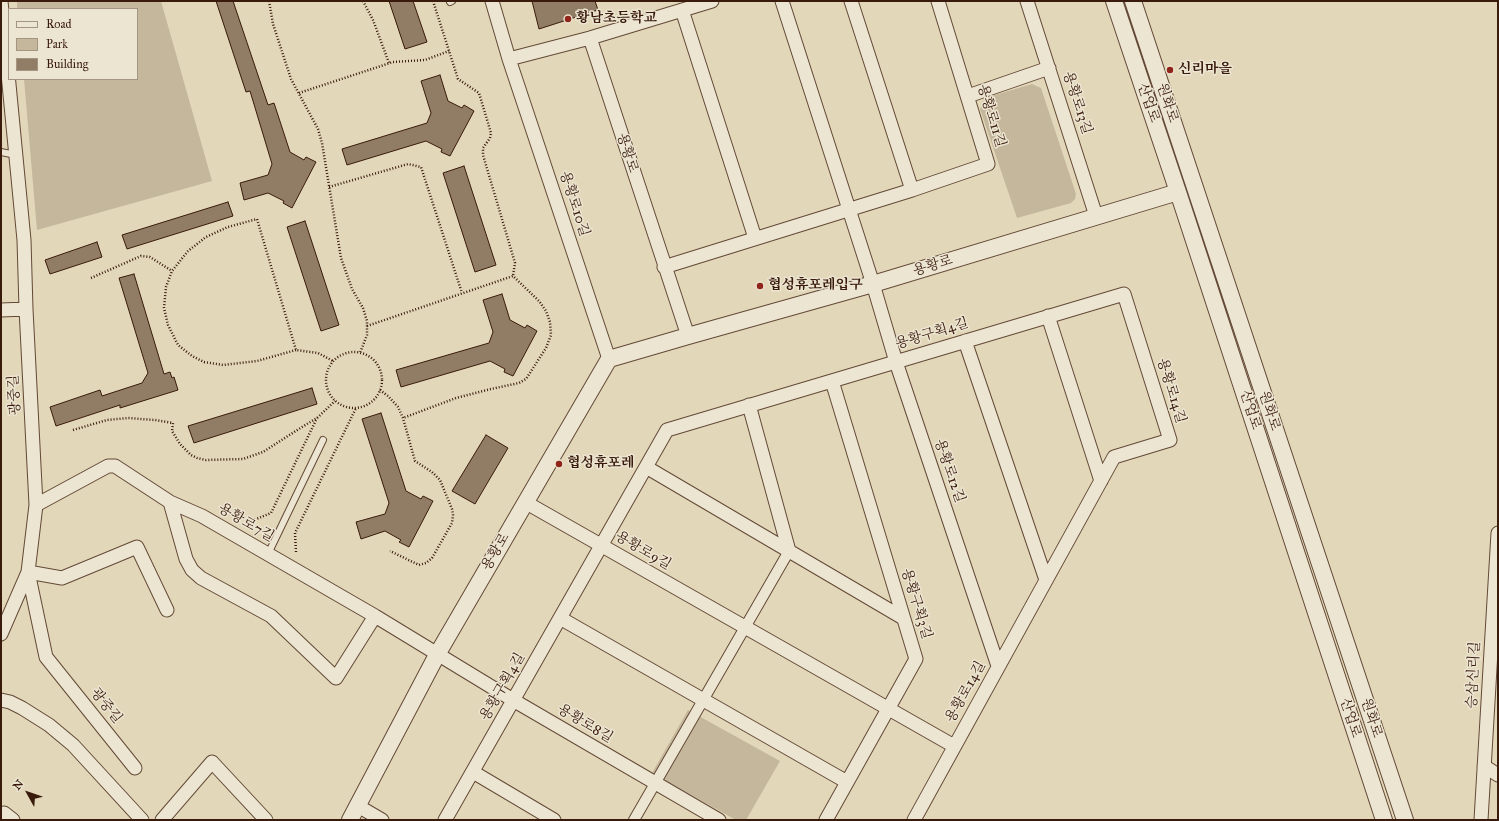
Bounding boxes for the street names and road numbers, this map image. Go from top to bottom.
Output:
street label: 용황로13길 [1059,69,1095,137]
street label: 산업로 [1133,81,1163,125]
street label: 원화로 [1153,81,1181,125]
street label: 용황로11길 [973,82,1009,150]
street label: 용황로 [613,131,641,175]
street label: 용황로10길 [556,169,592,239]
street label: 용황로 [911,252,955,280]
street label: 용황구획4길 [893,315,971,353]
street label: 용황로14길 [1153,356,1189,426]
street label: 광중길 [6,374,24,416]
street label: 산업로 [1236,388,1264,432]
street label: 원화로 [1255,389,1283,433]
street label: 용황로12길 [930,437,968,505]
street label: 용황로7길 [215,500,277,546]
street label: 용황로9길 [612,528,674,574]
street label: 용황로 [479,530,513,574]
street label: 용황구획3길 [897,567,935,641]
street label: 승삼신리길 [1464,641,1484,709]
street label: 용황구획4길 [477,650,529,724]
street label: 용황로14길 [942,658,990,726]
street label: 광중길 [87,685,125,727]
street label: 산업로 [1336,696,1364,740]
street label: 원화로 [1357,696,1385,740]
street label: 용황로8길 [554,701,616,747]

